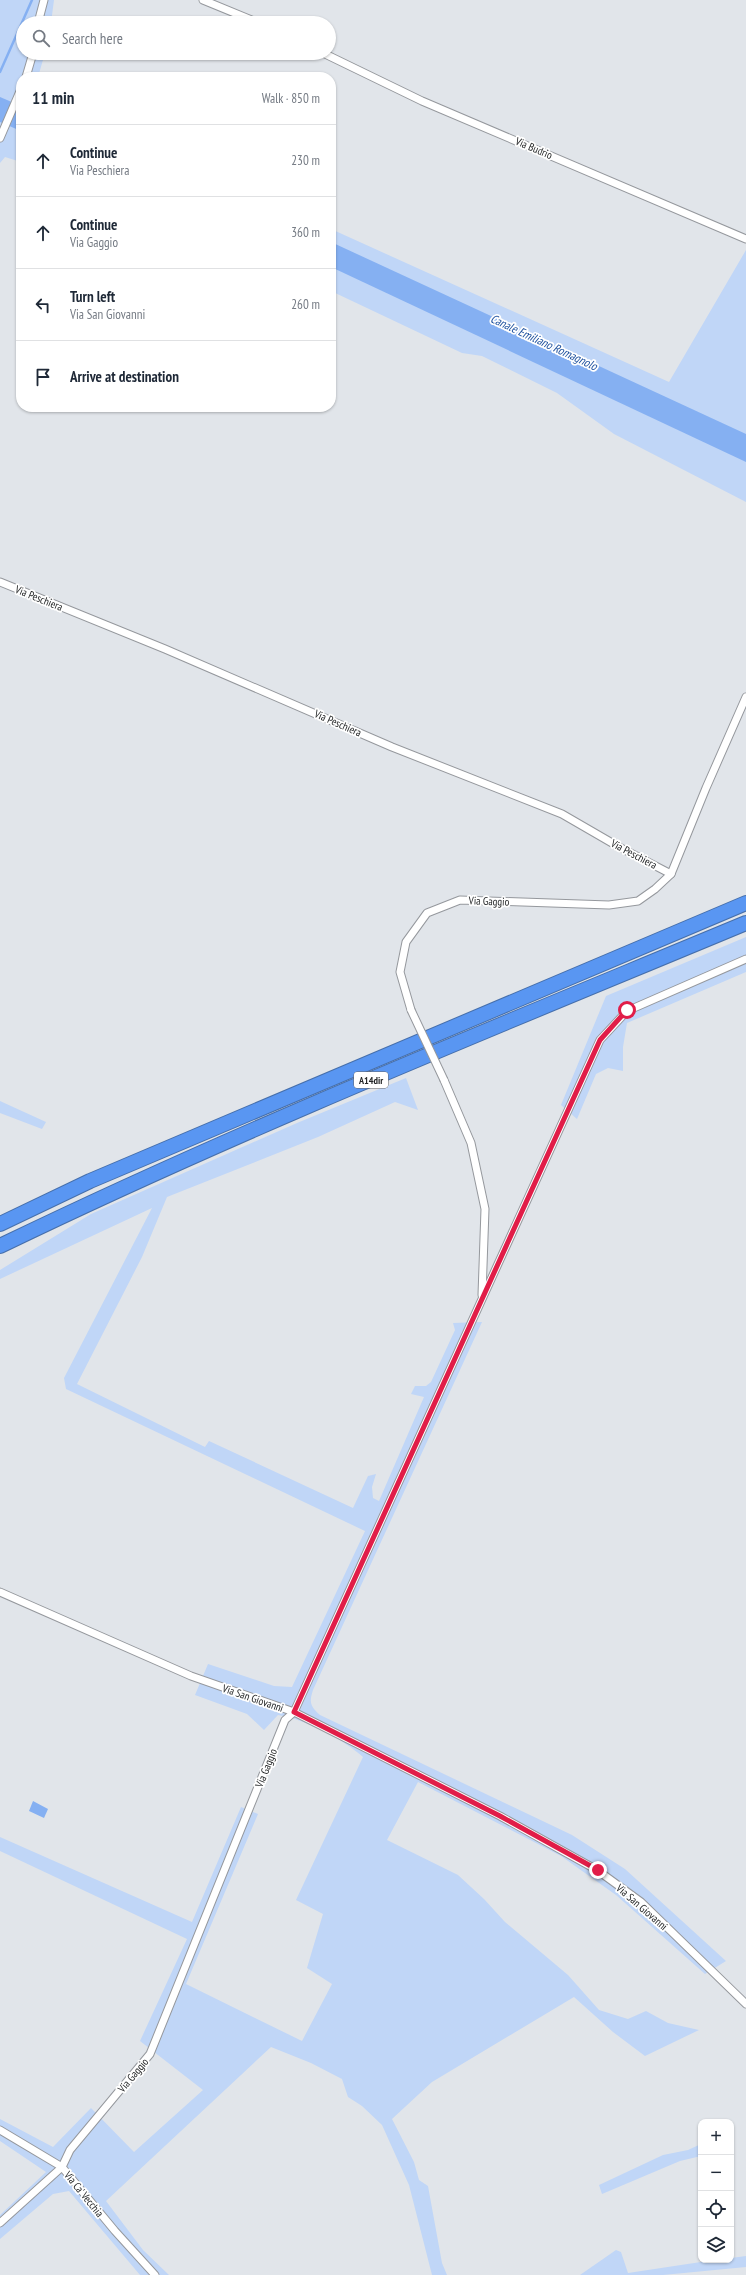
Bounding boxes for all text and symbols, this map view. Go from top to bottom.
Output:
search box [16,16,336,60]
icon: search [30,27,52,49]
text: Search here [62,29,123,48]
text: 11 min [32,87,74,109]
text: Walk · 850 m [262,90,320,107]
street label: Via Budrio [512,134,555,162]
text: Continue [70,143,117,162]
icon: ahead [32,150,54,172]
text: 230 m [291,152,320,169]
text: Via Peschiera [70,162,129,179]
text: Continue [70,215,117,234]
icon: ahead [32,222,54,244]
text: 360 m [291,224,320,241]
text: Via Gaggio [70,234,118,251]
text: Turn left [70,287,115,306]
icon: left [32,294,54,316]
text: 260 m [291,296,320,313]
text: Via San Giovanni [70,306,145,323]
water label: Canale Emiliano Romagnolo [488,311,600,374]
icon: arrive [32,366,54,388]
text: Arrive at destination [70,367,179,386]
street label: Via Peschiera [12,582,65,614]
street label: Via Peschiera [311,706,364,740]
street label: Via Peschiera [608,836,659,872]
street label: Via Gaggio [467,893,510,909]
route start [618,1001,636,1019]
road number: A14dir [354,1072,388,1088]
street label: Via San Giovanni [220,1681,285,1715]
street label: Via Gaggio [252,1746,280,1790]
route end [589,1861,607,1879]
street label: Via San Giovanni [613,1880,671,1933]
street label: Via Gaggio [114,2055,152,2096]
map controls [698,2119,734,2263]
button: + [698,2119,734,2155]
button: − [698,2155,734,2191]
street label: Via Ca' Vecchia [61,2167,107,2220]
button: locate [698,2191,734,2227]
button: layers [698,2227,734,2263]

